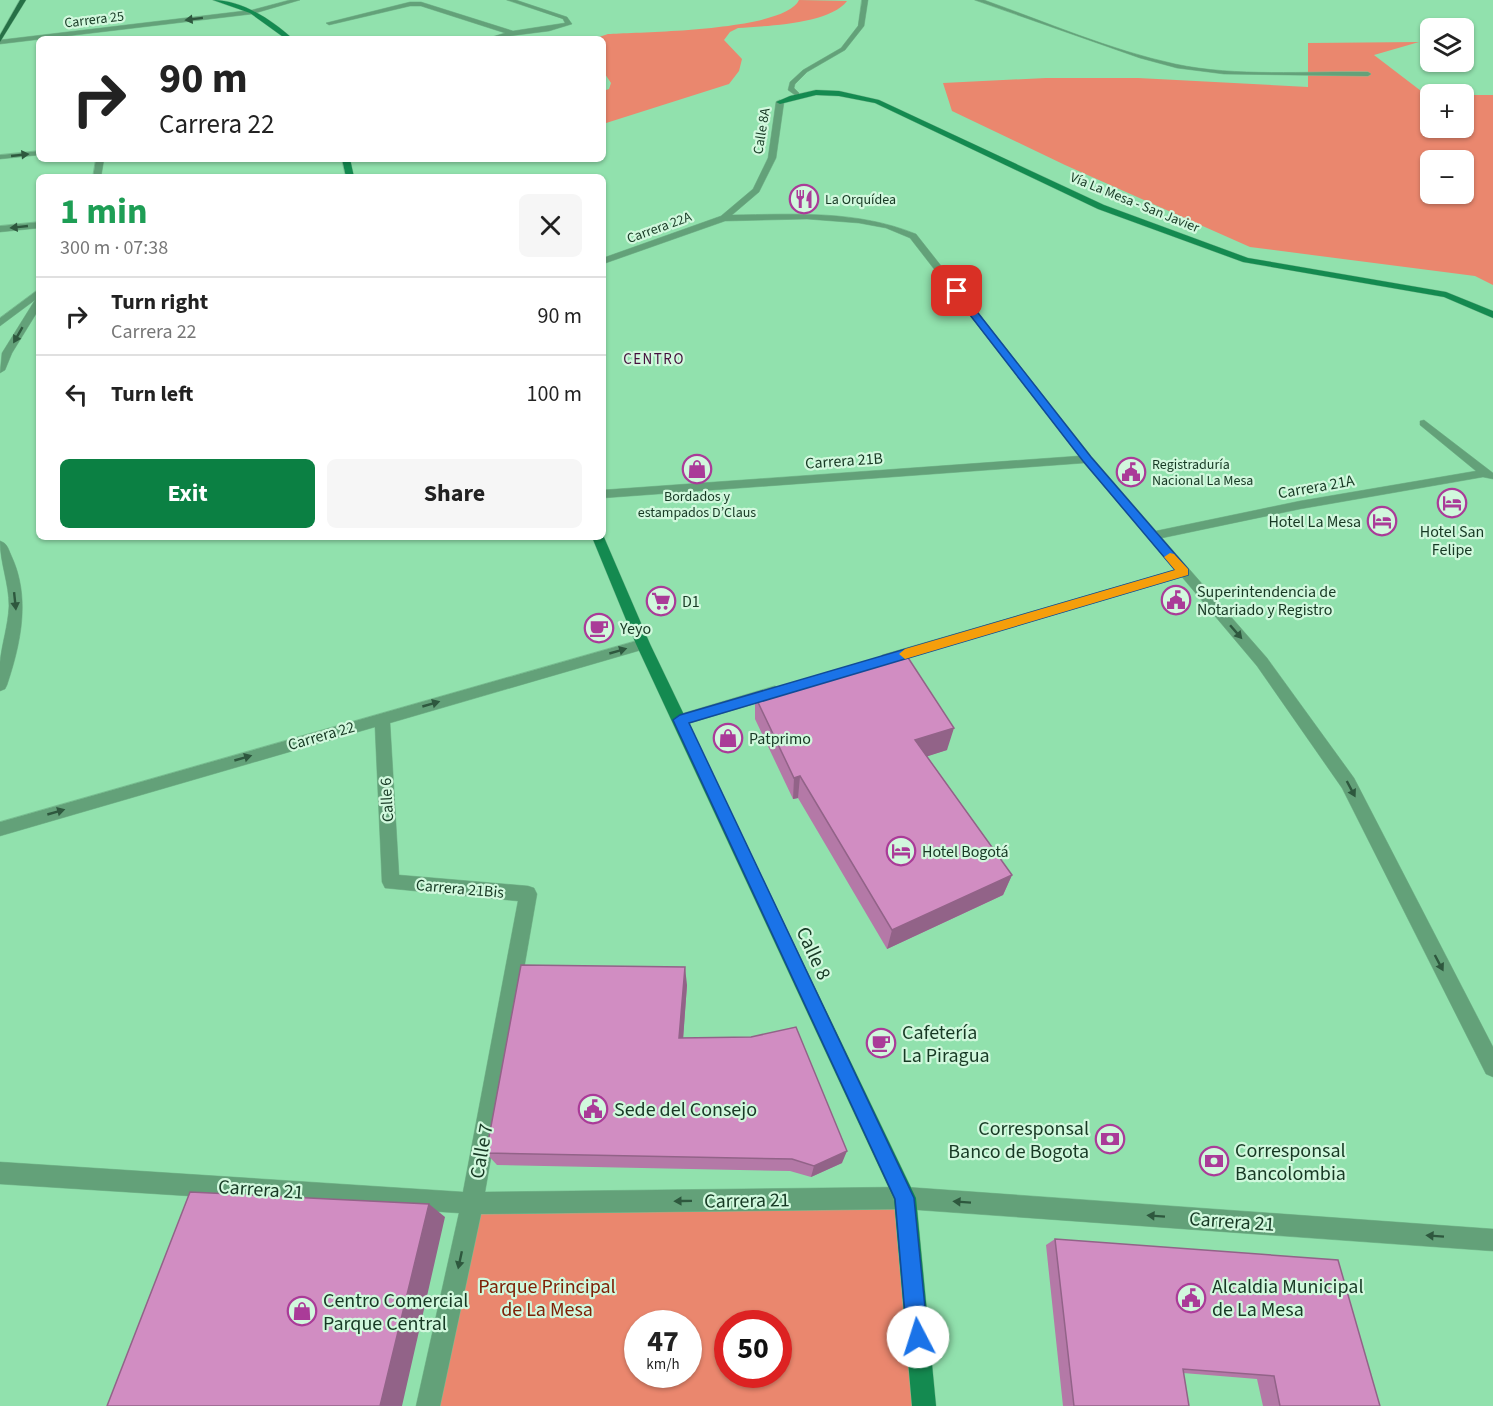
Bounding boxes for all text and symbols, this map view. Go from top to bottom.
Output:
street label: Carrera 25 [63,6,125,34]
one-way arrow [185,14,204,23]
map controls [1420,18,1474,204]
button: layers [1420,18,1474,72]
text: 90 m [159,49,248,109]
icon: right [60,60,138,138]
button: + [1420,84,1474,138]
text: Carrera 22 [159,105,274,144]
street label: Calle 8A [748,106,776,156]
one-way arrow [10,150,29,160]
button: − [1420,150,1474,204]
street label: Vía La Mesa - San Javier [1067,168,1202,238]
restaurant icon: La Orquídea [788,183,820,215]
text: 1 min [60,186,148,237]
place label: La Orquídea [825,190,896,210]
button: close [519,194,582,257]
street label: Carrera 22A [624,207,695,249]
one-way arrow [10,222,29,232]
text: 300 m · 07:38 [60,234,168,262]
pin [931,265,982,316]
icon: arrive [940,274,973,307]
text: Turn right [111,286,208,318]
icon: right [60,300,93,333]
text: 90 m [537,300,582,332]
text: Carrera 22 [111,318,197,346]
one-way arrow [13,326,23,343]
district label: CENTRO [623,349,685,370]
icon: left [60,378,93,411]
text: Turn left [111,378,193,410]
text: 100 m [527,378,582,410]
street label: Carrera 21B [804,447,884,475]
shop icon: Bordados y estampados D’Claus [681,453,713,485]
place label: Registraduría Nacional La Mesa [1152,455,1253,491]
public building icon: Registraduría Nacional La Mesa [1115,456,1147,488]
button: Exit [60,459,315,528]
button: Share [327,459,582,528]
street label: Carrera 21A [1276,469,1356,505]
place label: Bordados y estampados D’Claus [638,487,756,523]
hotel icon: Hotel San Felipe [1436,487,1468,519]
hotel icon: Hotel La Mesa [1366,505,1398,537]
place label: Hotel La Mesa [1268,511,1361,533]
place label: Hotel San Felipe [1420,521,1484,561]
place label: Superintendencia de Notariado y Registro [1197,581,1336,621]
public building icon: Superintendencia de Notariado y Registro [1160,584,1192,616]
supermarket icon: D1 [645,585,677,617]
one-way arrow [10,591,20,610]
place label: D1 [682,591,700,613]
cafe icon: Yeyo [583,612,615,644]
place label: Yeyo [619,618,651,640]
one-way arrow [1229,624,1242,639]
one-way arrow [609,646,627,655]
one-way arrow [422,699,440,708]
street label: Carrera 22 [285,716,357,756]
shop icon: Patprimo [712,722,744,754]
place label: Patprimo [749,728,811,750]
one-way arrow [235,753,253,762]
street label: Calle 6 [375,777,399,823]
one-way arrow [1346,781,1356,798]
one-way arrow [47,807,65,816]
hotel icon: Hotel Bogotá [885,835,917,867]
place label: Hotel Bogotá [922,841,1009,863]
street label: Carrera 21Bis [415,874,505,904]
street label: Calle 8 [789,922,838,985]
one-way arrow [1434,955,1443,972]
place label: Cafetería La Piragua [902,1019,990,1070]
cafe icon: Cafetería La Piragua [865,1027,897,1059]
public building icon: Sede del Consejo [577,1093,609,1125]
place label: Sede del Consejo [614,1096,757,1124]
place label: Corresponsal Banco de Bogota [948,1115,1089,1166]
street label: Calle 7 [463,1121,501,1181]
bank icon: Corresponsal Banco de Bogota [1094,1123,1126,1155]
place label: Corresponsal Bancolombia [1235,1137,1346,1188]
bank icon: Corresponsal Bancolombia [1198,1145,1230,1177]
street label: Carrera 21 [217,1173,305,1207]
street label: Carrera 21 [704,1186,790,1216]
one-way arrow [673,1196,692,1206]
one-way arrow [952,1198,971,1207]
street label: Carrera 21 [1188,1205,1276,1239]
one-way arrow [1147,1211,1166,1221]
one-way arrow [1425,1231,1444,1241]
one-way arrow [454,1251,464,1269]
park label: Parque Principal de La Mesa [478,1273,616,1324]
place label: Alcaldia Municipal de La Mesa [1212,1273,1363,1324]
public building icon: Alcaldia Municipal de La Mesa [1175,1282,1207,1314]
place label: Centro Comercial Parque Central [323,1287,468,1338]
shop icon: Centro Comercial Parque Central [286,1295,318,1327]
position arrow [886,1305,950,1369]
speed limit sign: 50 [714,1310,792,1388]
text: 47 [647,1320,679,1363]
text: km/h [646,1354,680,1375]

